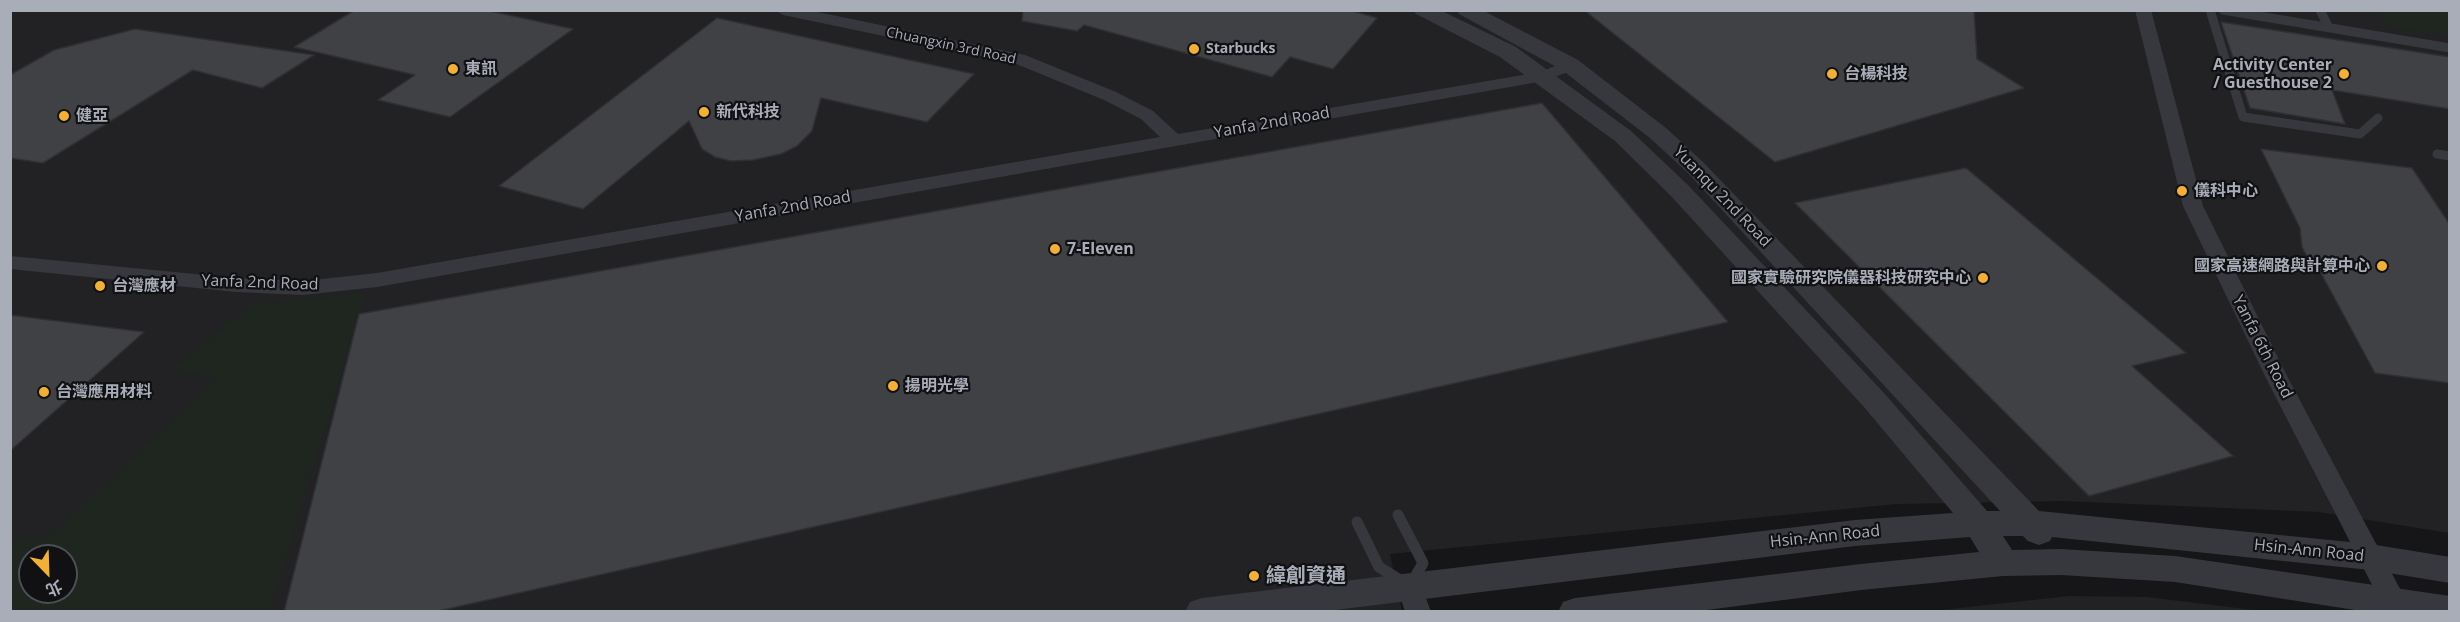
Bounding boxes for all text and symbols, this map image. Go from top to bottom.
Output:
street label: Chuangxin 3rd Road [885,24,1017,68]
place label: Starbucks [1206,41,1276,57]
marker: Starbucks [1187,42,1201,56]
place label: Activity Center / Guesthouse 2 [2213,55,2332,93]
place label: 東訊 [465,59,497,79]
marker: 東訊 [446,62,460,76]
place label: 台楊科技 [1844,64,1908,84]
marker: 台楊科技 [1825,67,1839,81]
marker: Activity Center / Guesthouse 2 [2337,67,2351,81]
place label: 新代科技 [716,102,780,122]
street label: Yanfa 2nd Road [1213,103,1331,143]
marker: 新代科技 [697,105,711,119]
place label: 健亞 [76,106,108,126]
marker: 健亞 [57,109,71,123]
street label: Yuanqu 2nd Road [1669,143,1775,251]
place label: 儀科中心 [2194,181,2258,201]
marker: 儀科中心 [2175,184,2189,198]
street label: Yanfa 2nd Road [734,187,852,227]
place label: 7-Eleven [1067,239,1134,259]
marker: 7-Eleven [1048,242,1062,256]
place label: 國家高速網路與計算中心 [2194,256,2370,276]
marker: 國家高速網路與計算中心 [2375,259,2389,273]
place label: 國家實驗研究院儀器科技研究中心 [1731,268,1971,288]
street label: Yanfa 2nd Road [201,271,319,295]
marker: 國家實驗研究院儀器科技研究中心 [1976,271,1990,285]
place label: 台灣應材 [112,276,176,296]
marker: 台灣應材 [93,279,107,293]
street label: Yanfa 6th Road [2228,292,2296,402]
place label: 揚明光學 [905,376,969,396]
marker: 揚明光學 [886,379,900,393]
place label: 台灣應用材料 [56,382,152,402]
marker: 台灣應用材料 [37,385,51,399]
street label: Hsin-Ann Road [1769,522,1881,552]
street label: Hsin-Ann Road [2253,536,2365,566]
north arrow [18,544,78,604]
place label: 緯創資通 [1266,564,1346,588]
marker: 緯創資通 [1247,569,1261,583]
text: 北 [43,575,66,602]

